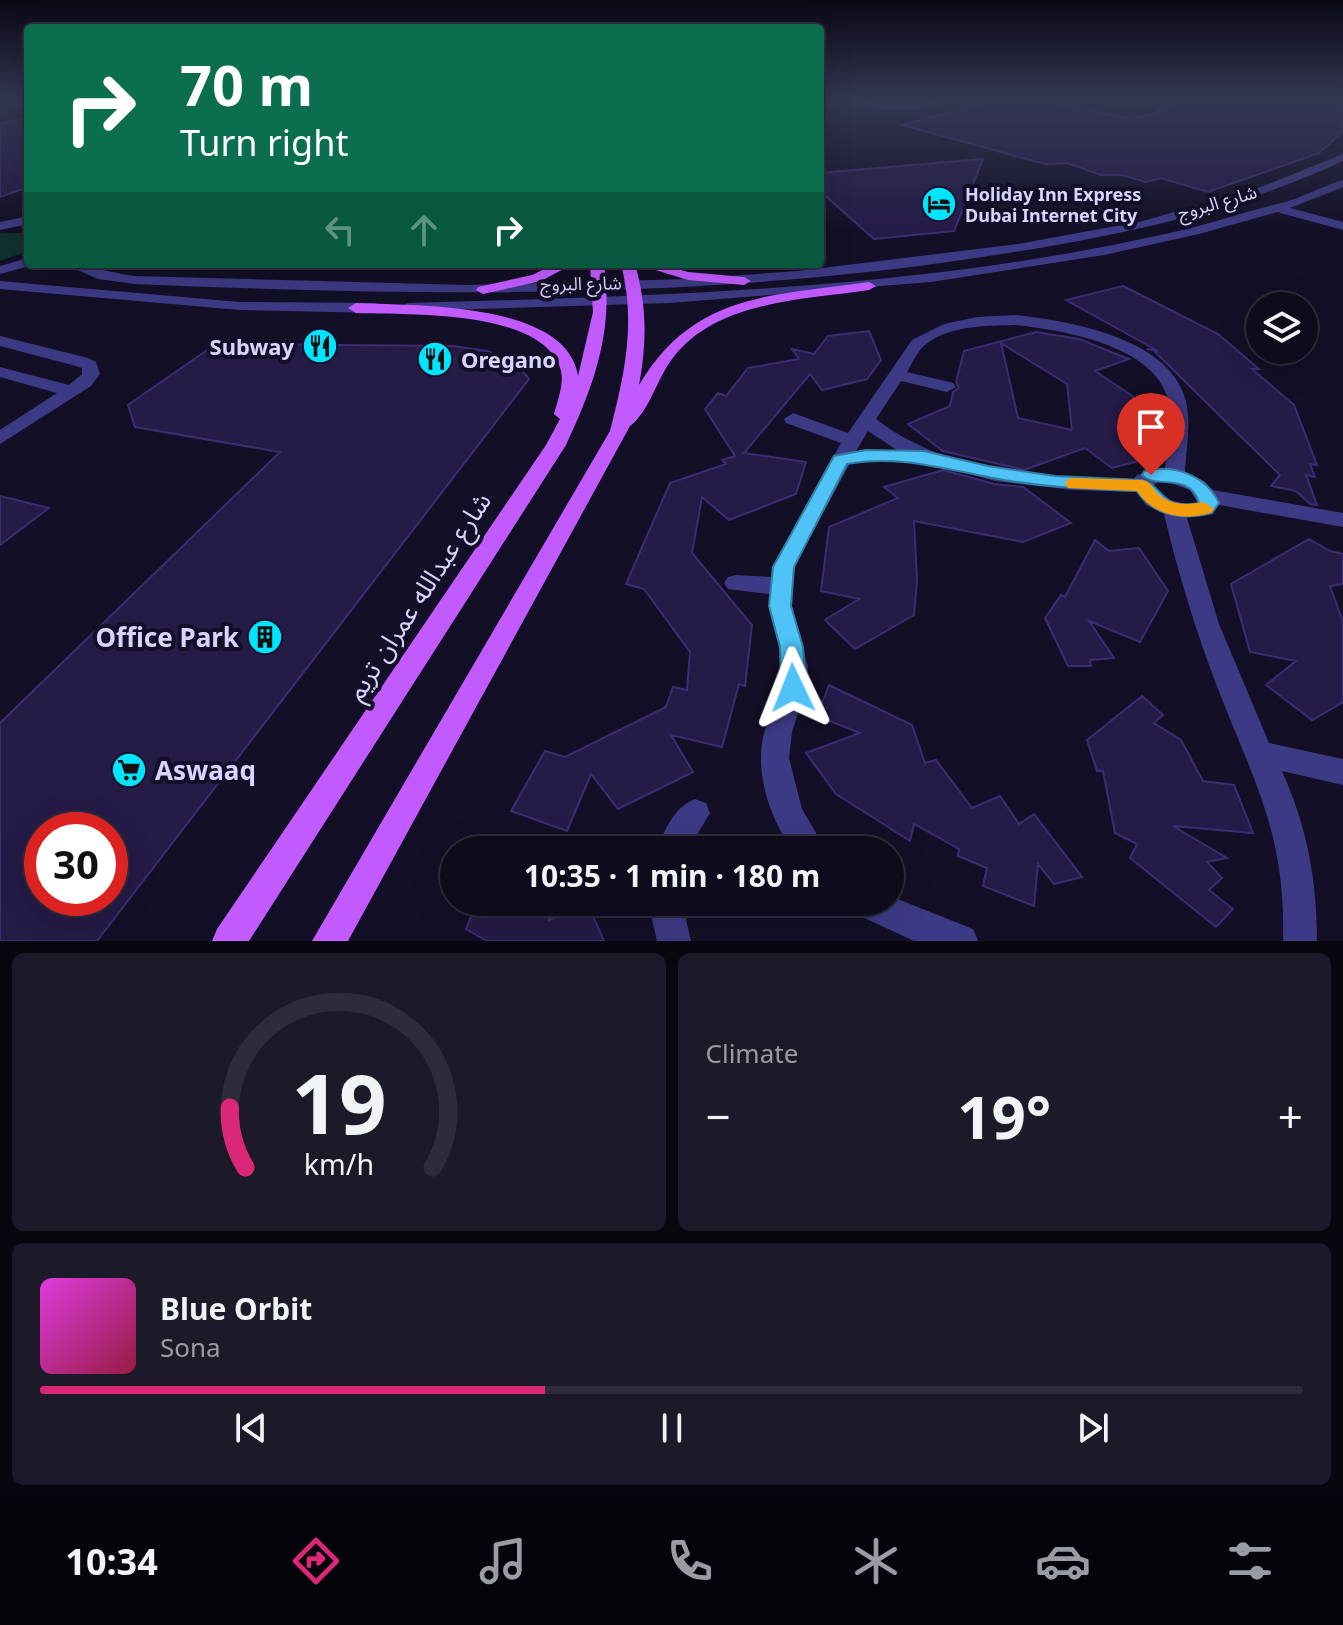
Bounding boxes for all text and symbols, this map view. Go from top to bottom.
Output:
text: 70 m [180,46,313,122]
icon: right [48,56,152,160]
text: Turn right [180,118,348,167]
street label: شارع البروج [1174,179,1260,228]
place label: Holiday Inn Express Dubai Internet City [965,182,1141,227]
hotel icon: Holiday Inn Express Dubai Internet City [920,185,958,223]
icon: left [318,208,362,252]
icon: ahead [402,208,446,252]
icon: right [486,208,530,252]
street label: شارع البروج [540,270,622,299]
map controls [1246,292,1318,364]
button: layers [1246,292,1318,364]
restaurant icon: Subway [301,327,339,365]
place label: Subway [210,331,294,361]
restaurant icon: Oregano [416,340,454,378]
place label: Oregano [461,344,556,374]
pin [1117,393,1185,475]
icon: arrive [1129,405,1173,449]
street label: شارع عبدالله عمران تريم [337,485,501,709]
building icon: Office Park [246,618,284,656]
place label: Office Park [95,619,240,655]
position arrow [751,646,835,730]
supermarket icon: Aswaaq [110,751,148,789]
place label: Aswaaq [155,752,256,788]
speed limit sign: 30 [24,812,128,916]
text: 10:35 · 1 min · 180 m [524,855,820,896]
text: Climate [706,1035,798,1071]
text: 19 [291,1045,386,1158]
text: 19° [957,1075,1051,1157]
text: − [706,1086,731,1146]
text: + [1278,1086,1303,1146]
text: km/h [304,1144,374,1183]
text: Blue Orbit [160,1288,312,1329]
text: Sona [160,1329,221,1365]
icon: previous [229,1406,273,1450]
icon: pause [650,1406,694,1450]
icon: next [1071,1406,1115,1450]
icon: directions [288,1533,344,1589]
icon: music [475,1533,531,1589]
icon: phone [662,1533,718,1589]
icon: climate [848,1533,904,1589]
icon: car [1035,1533,1091,1589]
icon: filters [1222,1533,1278,1589]
text: 10:34 [65,1537,158,1586]

